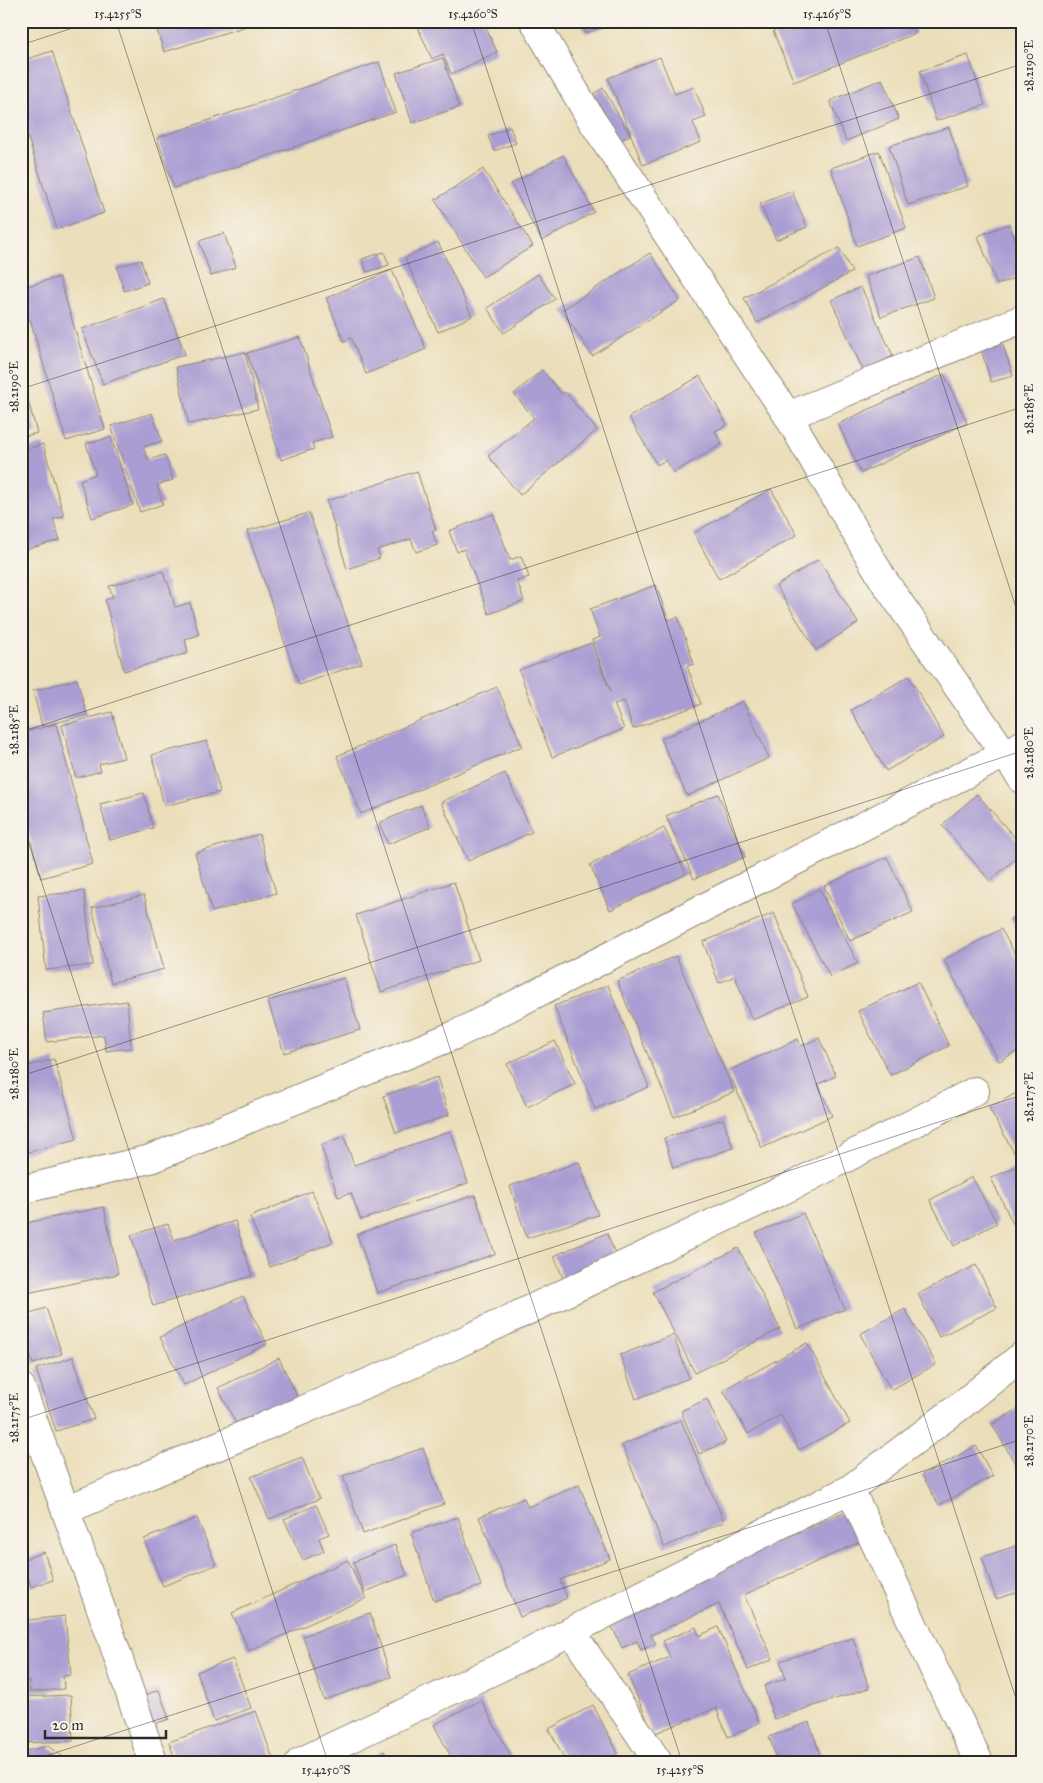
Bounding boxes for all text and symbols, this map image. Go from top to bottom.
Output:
text: 15.4255°S [94,7,142,21]
text: 15.4260°S [448,7,498,21]
text: 15.4265°S [803,7,851,21]
text: 28.2190°E [1022,40,1036,92]
text: 28.2190°E [7,361,21,413]
text: 28.2185°E [1022,383,1036,434]
text: 28.2185°E [7,704,21,755]
text: 28.2180°E [1022,727,1036,779]
text: 28.2180°E [7,1048,21,1100]
text: 28.2175°E [1022,1071,1036,1122]
text: 28.2175°E [7,1392,21,1443]
text: 28.2170°E [1022,1415,1036,1467]
scale bar [45,1708,166,1740]
text: 20 m [52,1716,84,1734]
text: 15.4250°S [302,1763,351,1777]
text: 15.4255°S [656,1763,704,1777]

